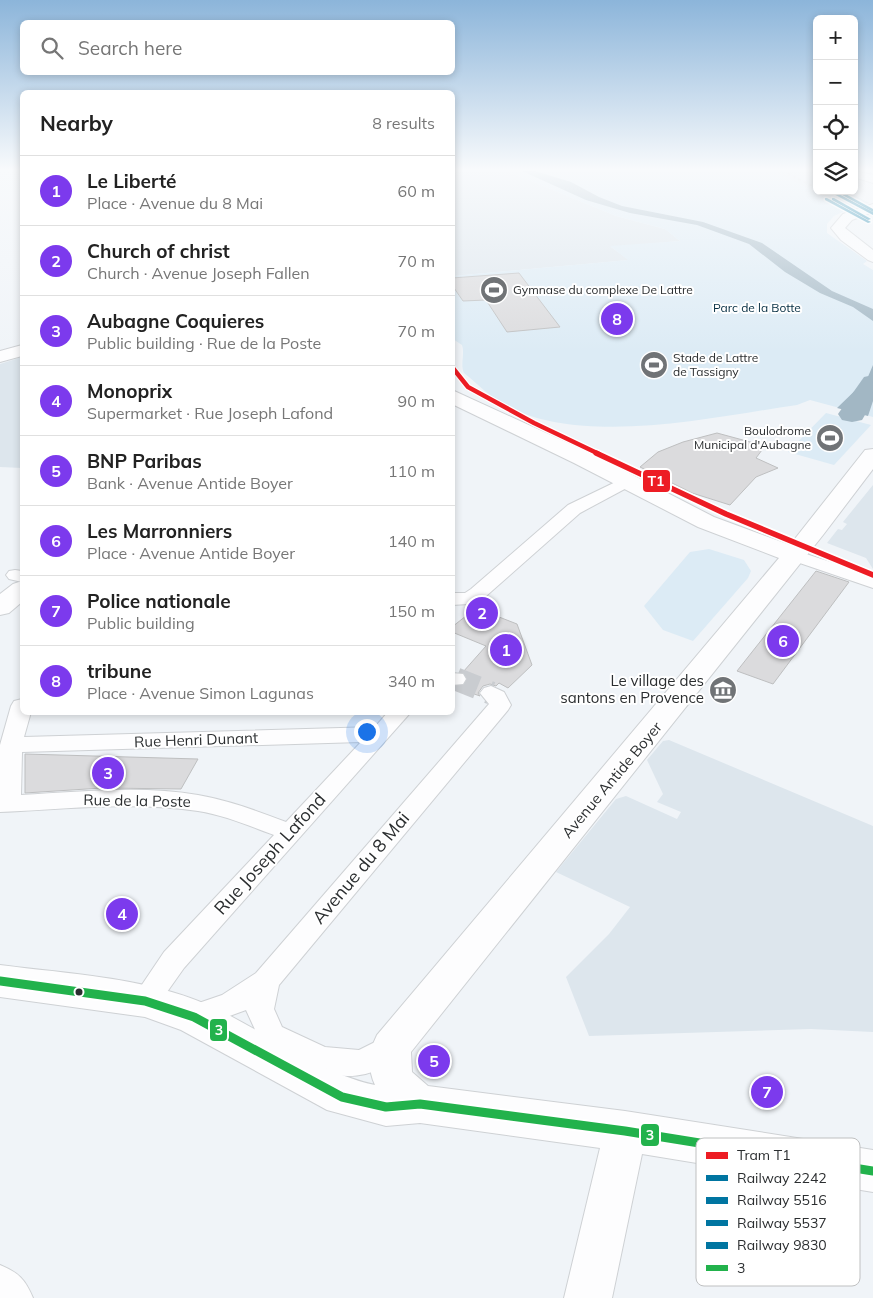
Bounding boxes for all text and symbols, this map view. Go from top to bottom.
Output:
map controls [813,15,858,195]
button: + [813,15,858,60]
search box [20,20,455,75]
icon: search [38,34,66,62]
text: Search here [78,36,182,60]
button: − [813,60,858,105]
button: locate [813,105,858,150]
text: Nearby [40,110,113,136]
text: 8 results [372,113,435,133]
button: layers [813,150,858,195]
text: Le Liberté [87,169,176,193]
text: 1 [51,181,61,201]
text: 60 m [398,181,435,201]
text: Place · Avenue du 8 Mai [87,193,263,213]
text: Church of christ [87,239,230,263]
text: 2 [51,251,61,271]
text: 70 m [398,251,435,271]
text: Church · Avenue Joseph Fallen [87,263,310,283]
sports icon: Gymnase du complexe De Lattre [479,275,509,305]
place label: Gymnase du complexe De Lattre [513,282,693,297]
pin: 8 [601,300,633,338]
park label: Parc de la Botte [713,300,801,315]
text: Aubagne Coquieres [87,309,264,333]
text: 3 [51,321,61,341]
text: 70 m [398,321,435,341]
text: Public building · Rue de la Poste [87,333,321,353]
sports icon: Stade de Lattre de Tassigny [639,350,669,380]
place label: Stade de Lattre de Tassigny [673,350,758,379]
text: Monoprix [87,379,172,403]
text: 4 [51,391,61,411]
text: 90 m [398,391,435,411]
text: Supermarket · Rue Joseph Lafond [87,403,333,423]
place label: Boulodrome Municipal d'Aubagne [694,423,811,452]
sports icon: Boulodrome Municipal d'Aubagne [815,423,845,453]
text: BNP Paribas [87,449,202,473]
text: 5 [51,461,61,481]
text: 110 m [388,461,435,481]
line badge: T1 [642,469,671,493]
text: T1 [647,472,665,490]
text: Bank · Avenue Antide Boyer [87,473,293,493]
text: Les Marronniers [87,519,232,543]
text: 6 [51,531,61,551]
text: 140 m [388,531,435,551]
text: Place · Avenue Antide Boyer [87,543,295,563]
text: Police nationale [87,589,231,613]
pin: 2 [466,594,498,632]
text: 7 [51,601,61,621]
text: 150 m [388,601,435,621]
text: Public building [87,613,195,633]
pin: 6 [767,622,799,660]
pin: 1 [490,631,522,669]
text: tribune [87,659,152,683]
text: 8 [51,671,61,691]
text: 340 m [388,671,435,691]
place label: Le village des santons en Provence [560,671,704,707]
museum icon: Le village des santons en Provence [708,675,738,705]
text: Place · Avenue Simon Lagunas [87,683,314,703]
street label: Avenue Antide Boyer [557,717,666,842]
your location [354,719,380,745]
street label: Rue Henri Dunant [134,728,258,751]
pin: 3 [92,754,124,792]
street label: Rue Joseph Lafond [209,788,330,919]
street label: Rue de la Poste [83,790,191,811]
street label: Avenue du 8 Mai [307,807,414,928]
pin: 4 [106,895,138,933]
unlabelled marker [74,987,84,997]
line badge: 3 [209,1018,228,1042]
text: 3 [215,1021,223,1039]
pin: 5 [418,1042,450,1080]
pin: 7 [751,1073,783,1111]
line badge: 3 [640,1123,660,1147]
text: 3 [646,1126,654,1144]
legend [696,1138,860,1286]
text: Tram T1 [737,1146,791,1164]
text: Railway 2242 [737,1169,827,1187]
text: Railway 5516 [737,1191,827,1209]
text: Railway 5537 [737,1214,827,1232]
text: Railway 9830 [737,1236,827,1254]
text: 3 [737,1259,745,1277]

